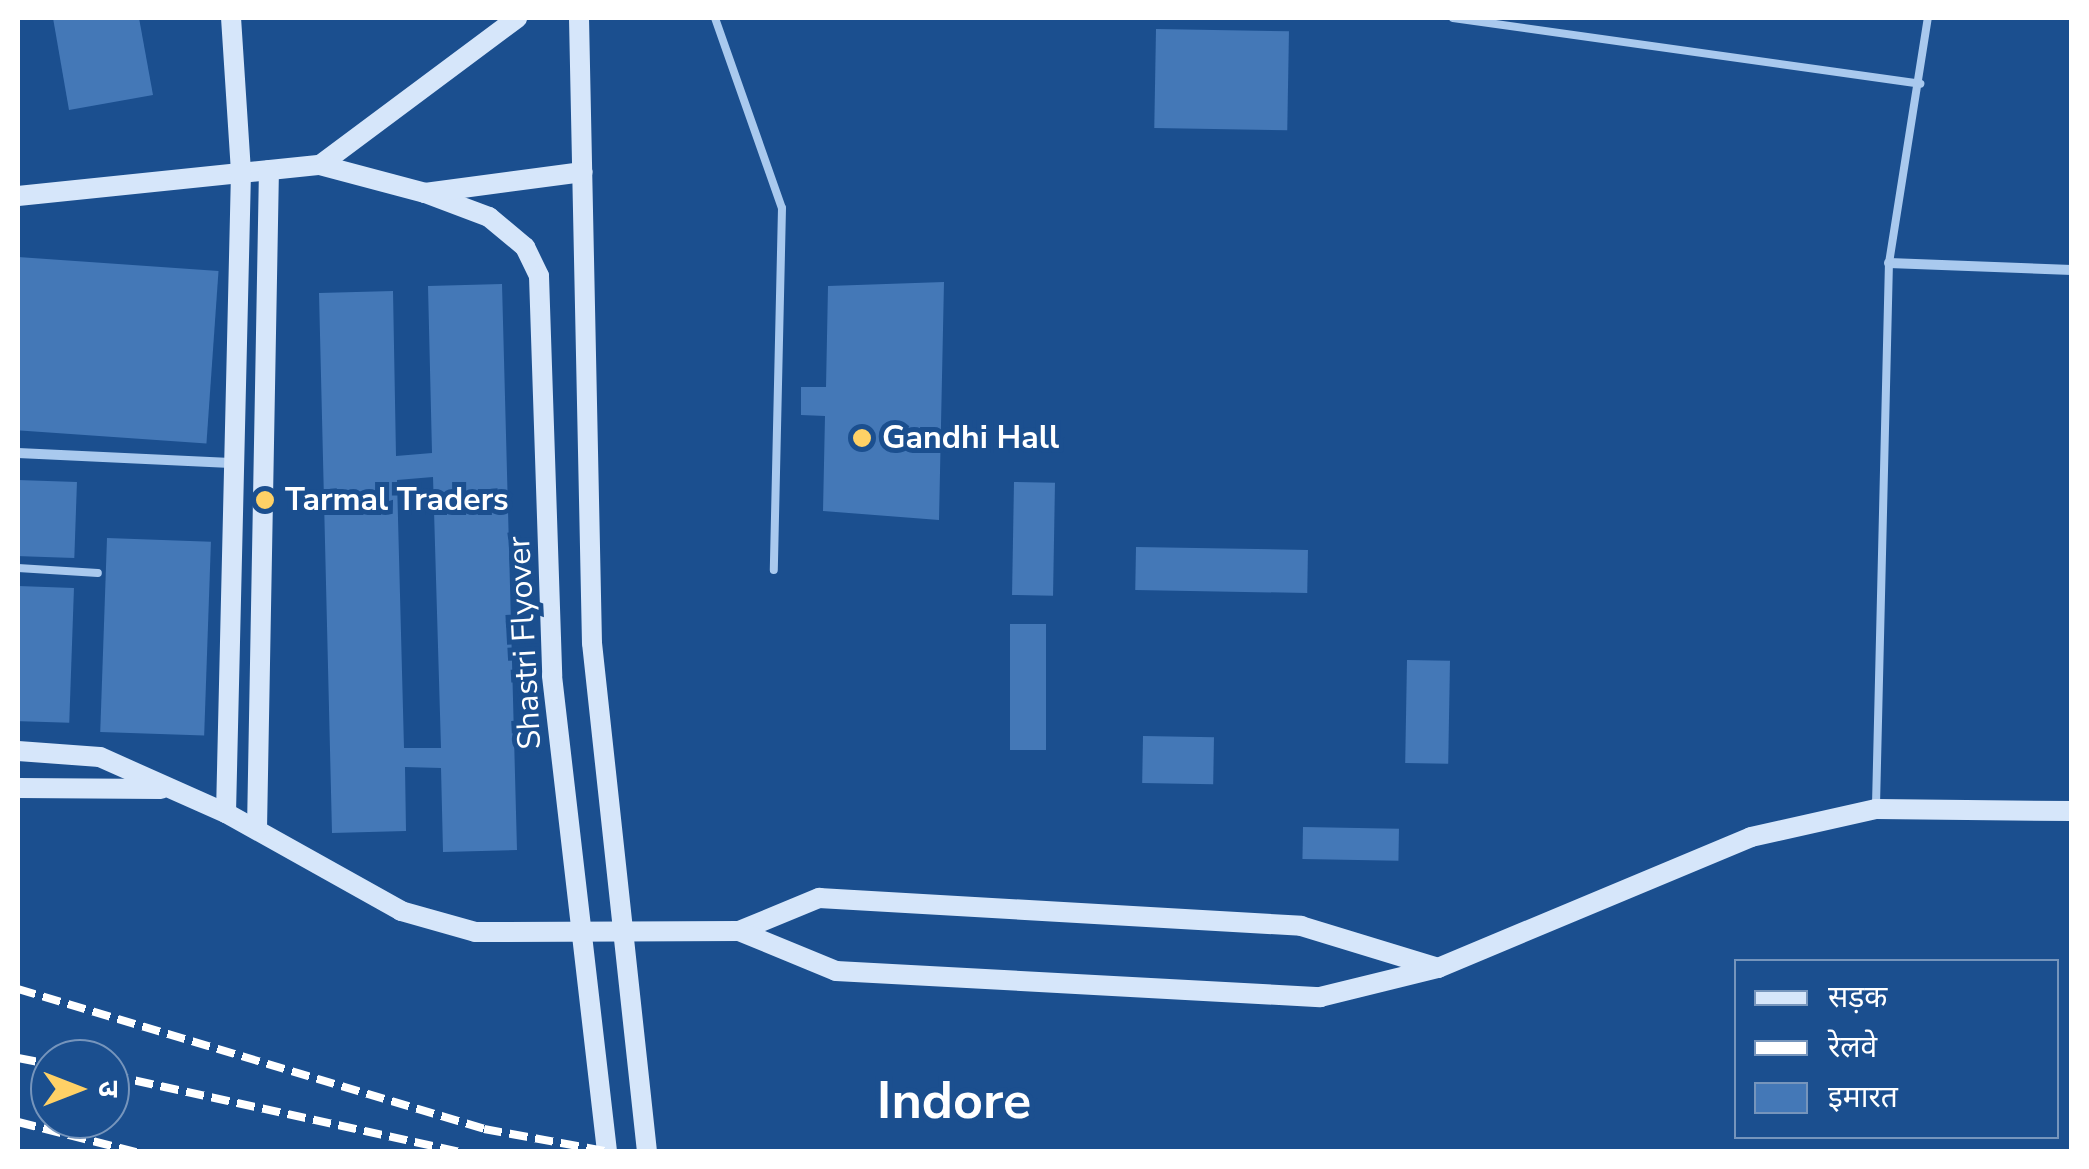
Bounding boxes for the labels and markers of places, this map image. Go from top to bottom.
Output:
place label: Gandhi Hall [882,419,1059,457]
marker: Gandhi Hall [851,427,873,449]
place label: Tarmal Traders [285,481,509,519]
marker: Tarmal Traders [254,489,276,511]

